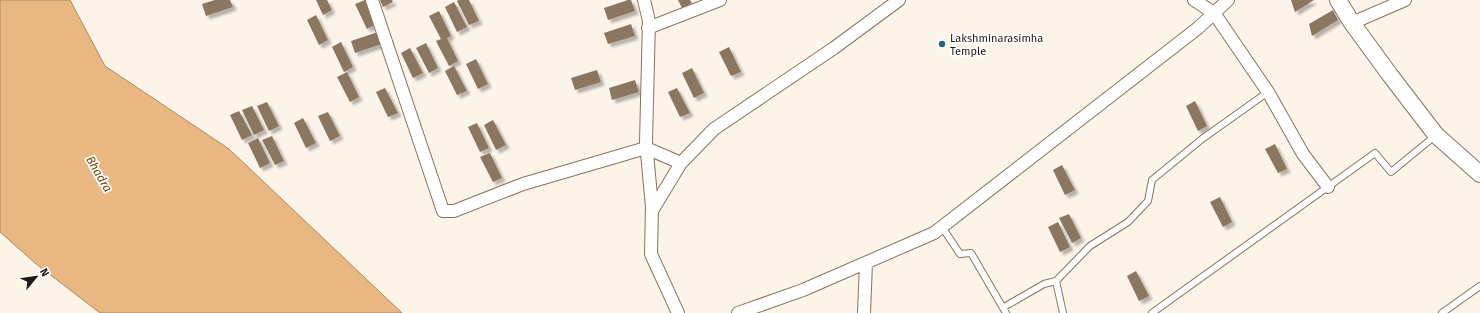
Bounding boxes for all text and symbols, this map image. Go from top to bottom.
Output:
place label: Lakshminarasimha Temple [950,32,1043,58]
marker: Lakshminarasimha Temple [937,39,947,49]
water label: Bhadra [83,154,115,195]
north arrow [16,257,56,297]
text: N [37,266,52,279]

